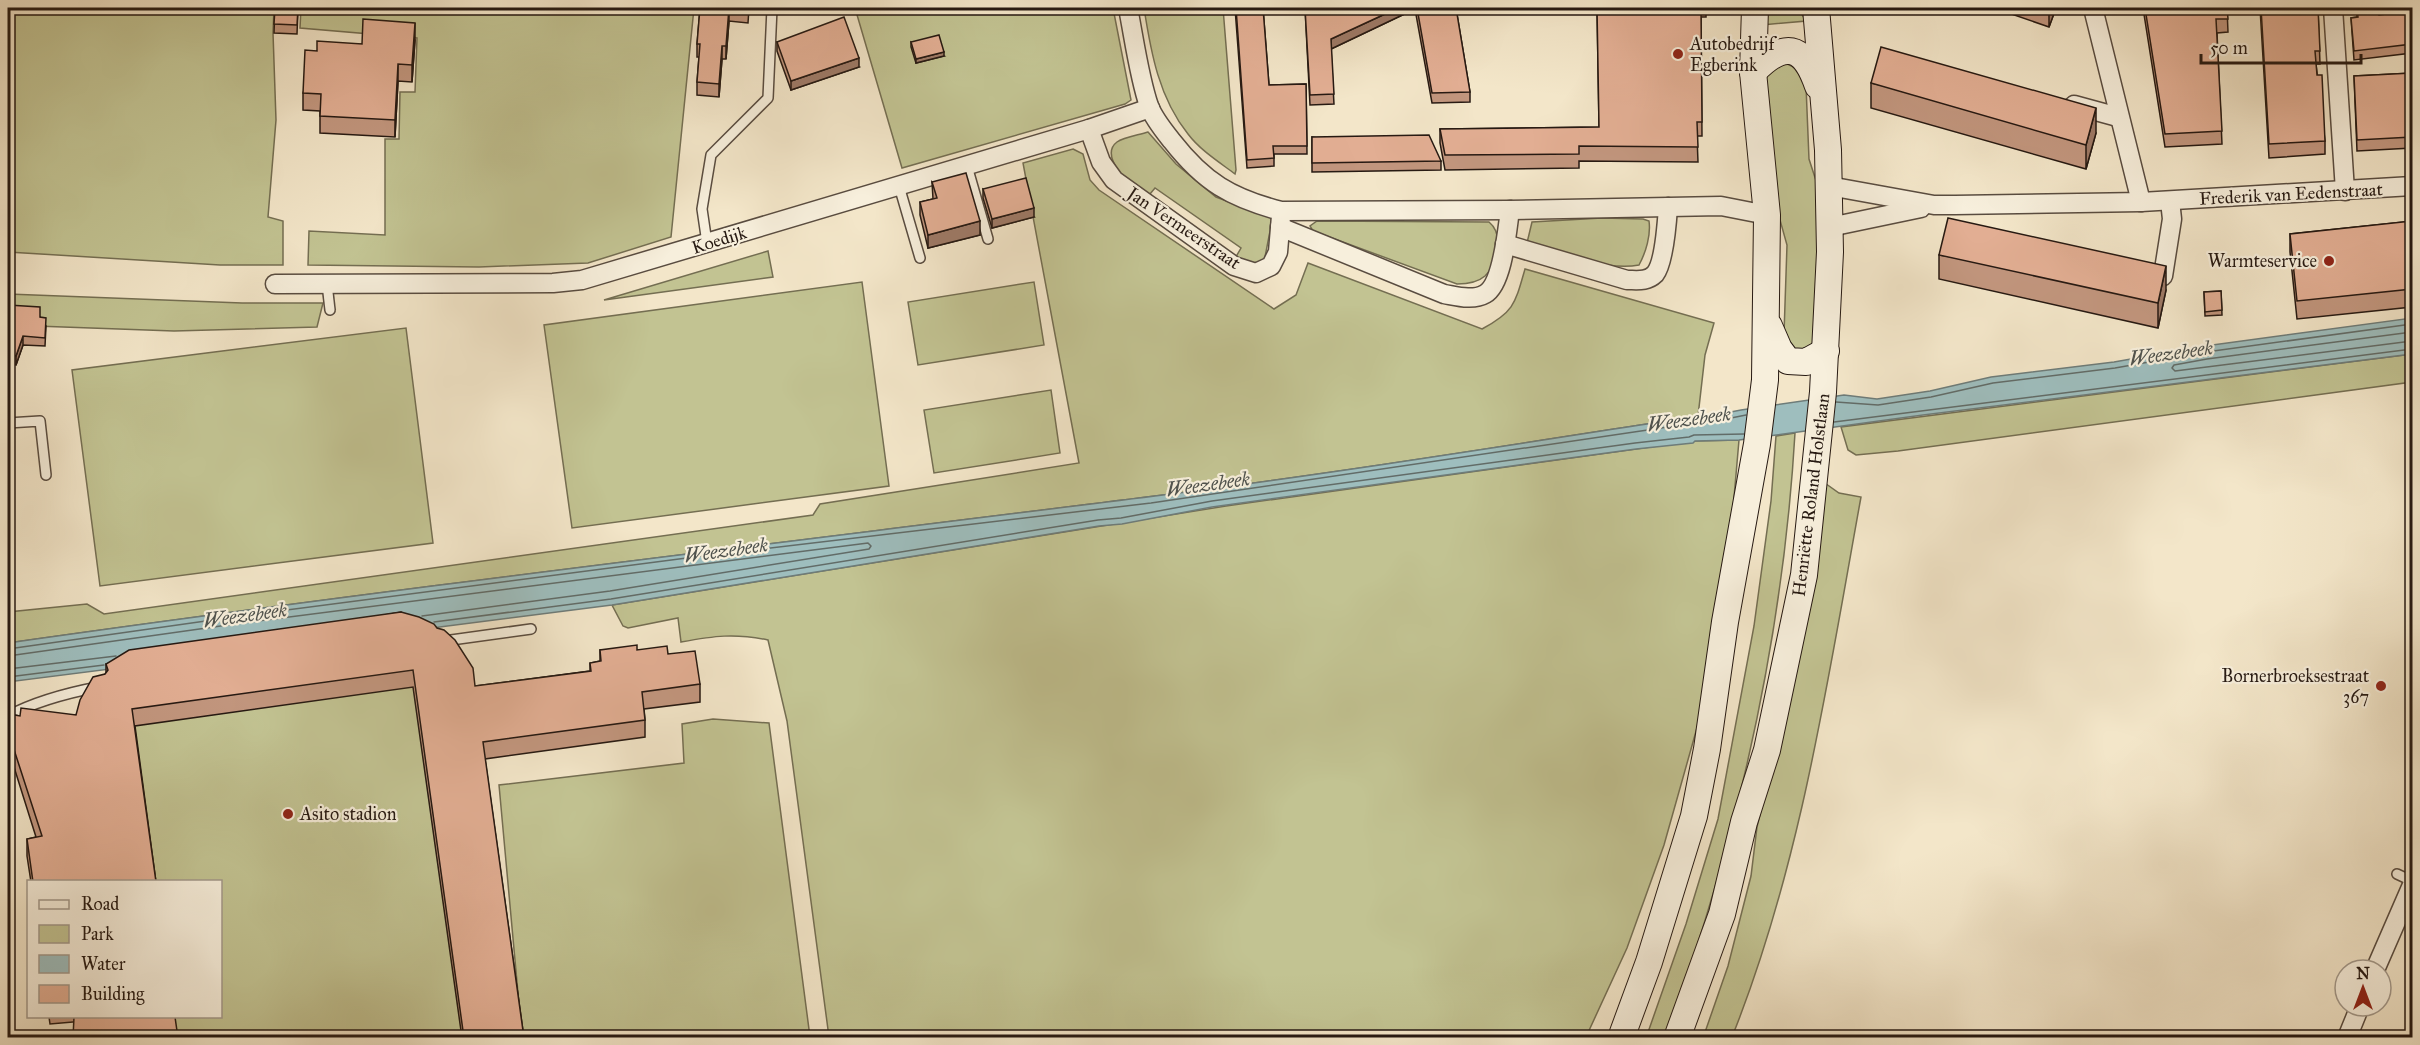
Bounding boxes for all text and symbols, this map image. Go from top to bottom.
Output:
scale bar [2201,27,2362,65]
place label: Autobedrijf Egberink [1689,33,1777,77]
text: 50 m [2210,37,2248,59]
marker: Autobedrijf Egberink [1671,47,1685,61]
street label: Frederik van Eedenstraat [2199,178,2384,210]
street label: Jan Vermeerstraat [1121,181,1245,275]
street label: Koedijk [689,221,750,259]
place label: Warmteservice [2208,250,2317,272]
marker: Warmteservice [2322,254,2336,268]
water label: Weezebeek [2127,335,2215,371]
street label: Henriëtte Roland Holstlaan [1788,392,1834,598]
water label: Weezebeek [1645,401,1733,437]
water label: Weezebeek [1164,466,1252,502]
water label: Weezebeek [682,532,770,568]
water label: Weezebeek [201,597,289,633]
place label: Bornerbroeksestraat 367 [2222,665,2370,708]
marker: Bornerbroeksestraat 367 [2374,679,2388,693]
place label: Asito stadion [299,803,397,825]
marker: Asito stadion [281,807,295,821]
legend [27,880,222,1018]
text: Road [81,893,119,915]
text: Park [81,923,114,945]
text: Water [81,953,126,975]
north arrow [2333,958,2393,1018]
text: N [2356,964,2370,983]
text: Building [81,983,145,1006]

